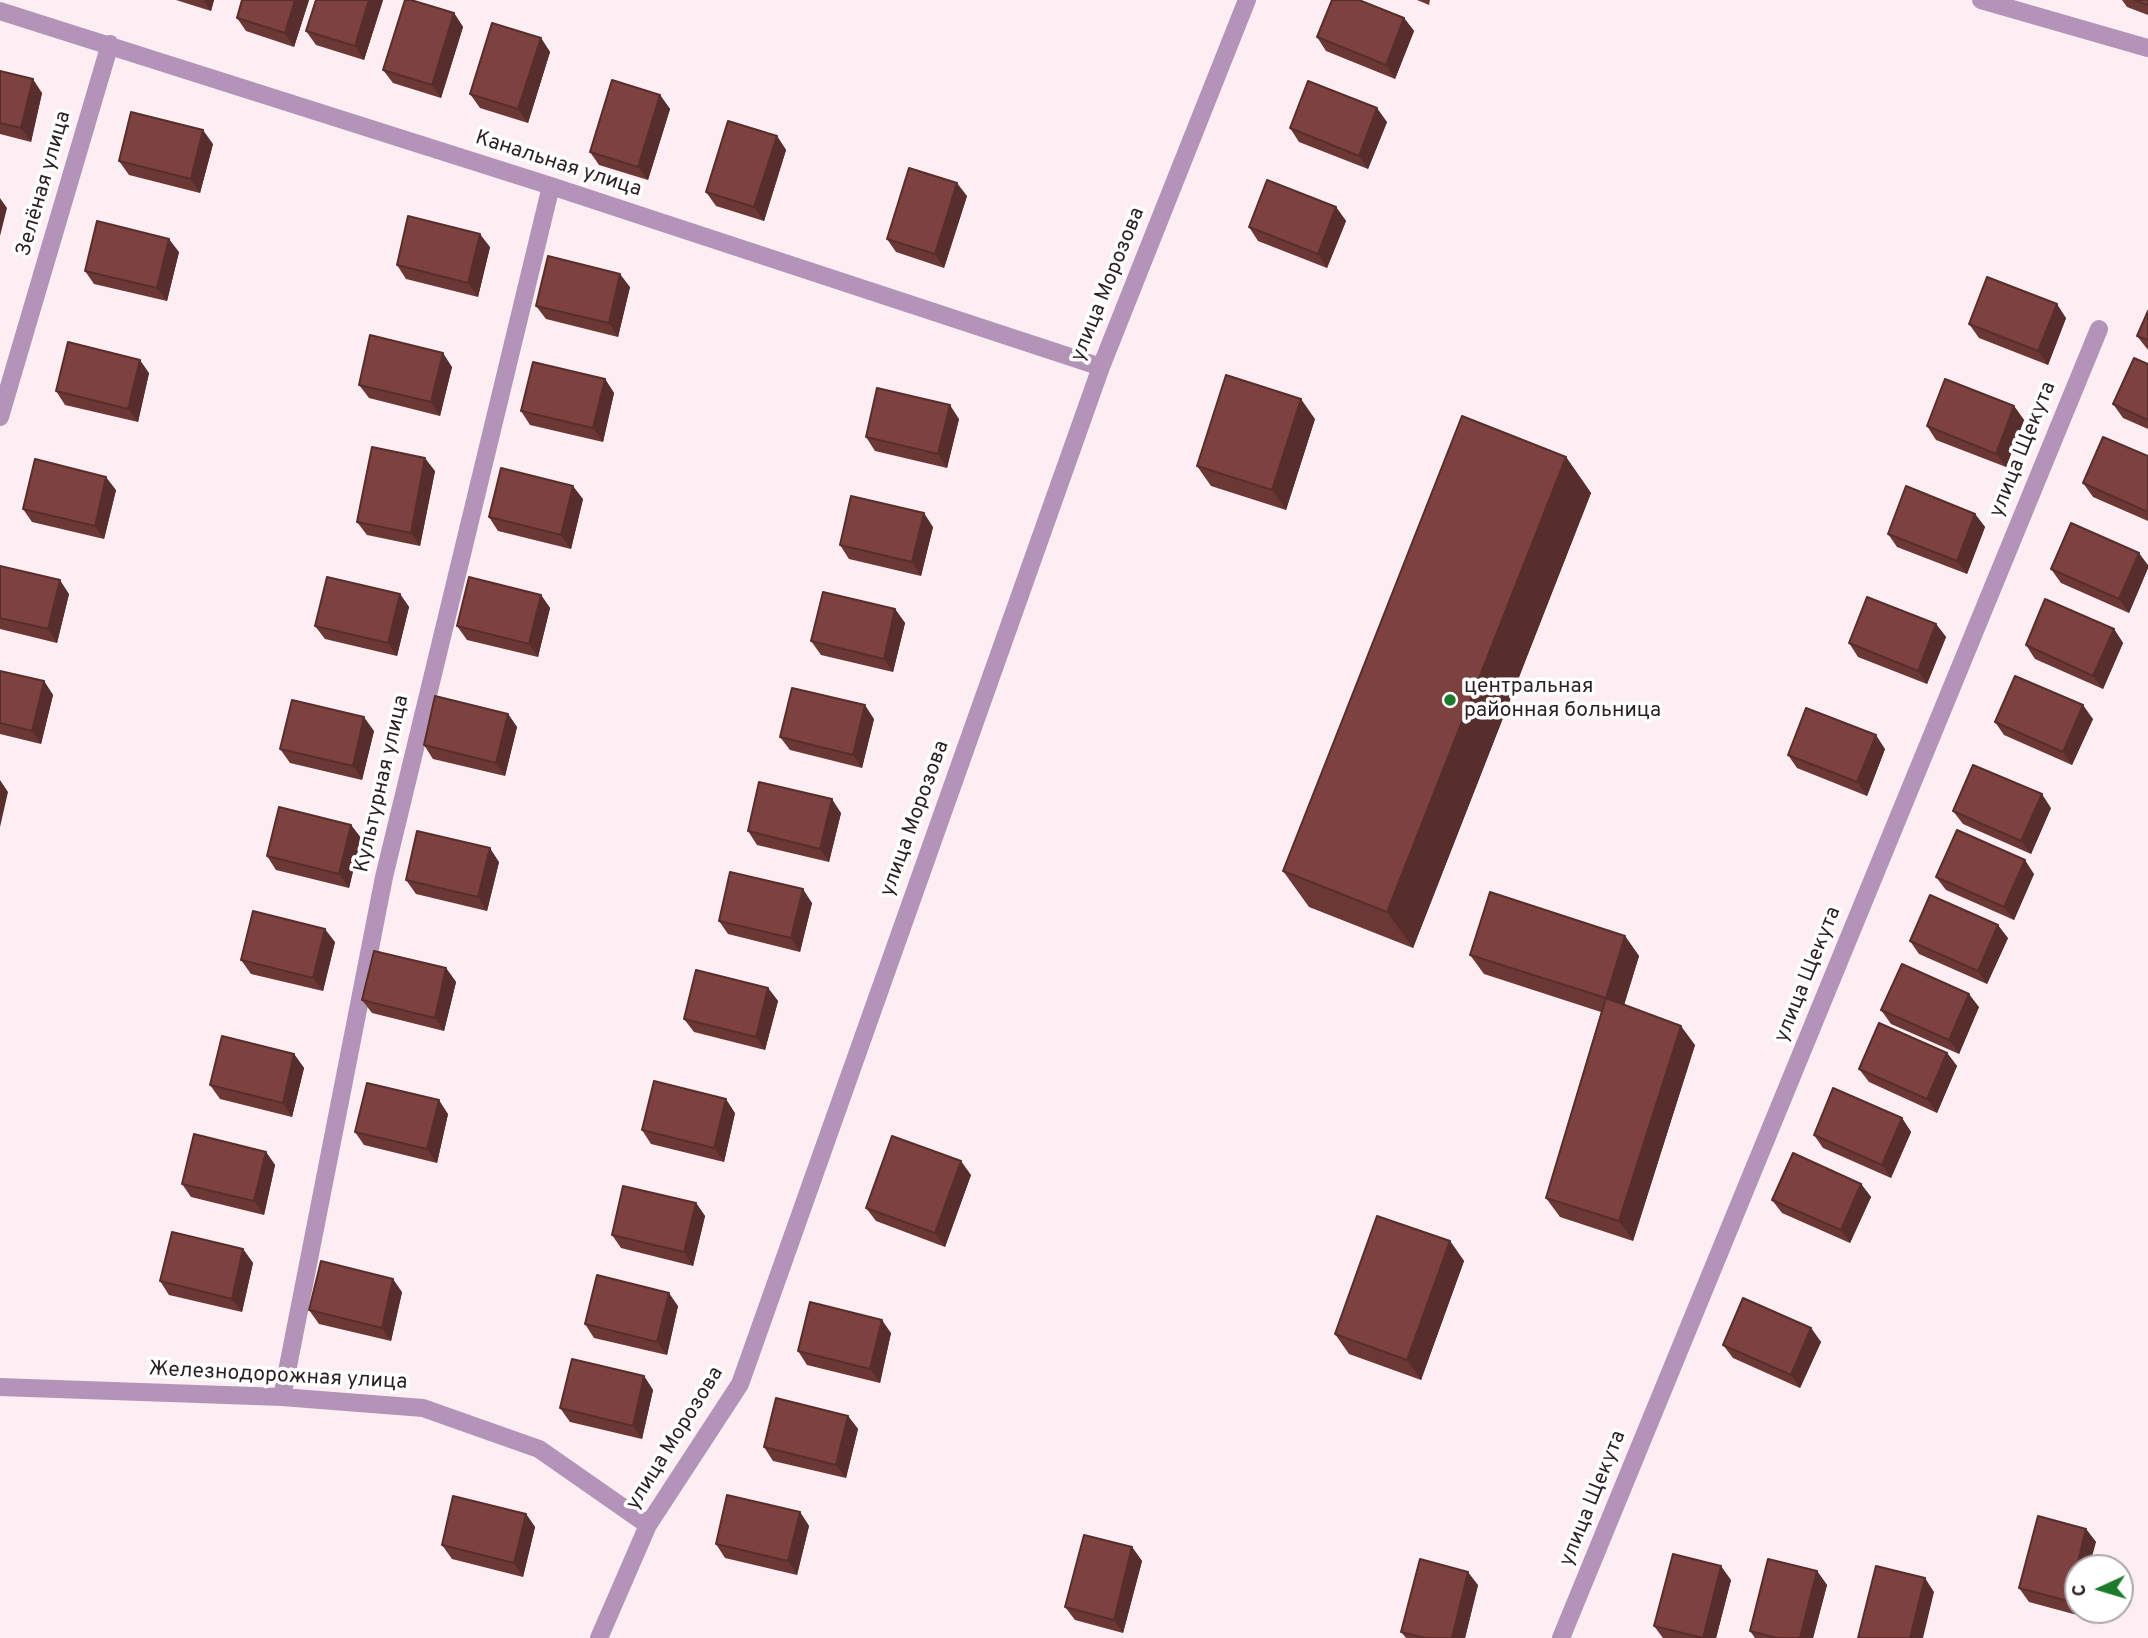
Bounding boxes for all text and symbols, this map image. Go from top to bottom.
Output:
street label: Зелёная улица [12,108,78,260]
street label: Канальная улица [472,126,644,204]
street label: улица Морозова [1067,204,1151,366]
street label: улица Щекута [1985,379,2063,521]
place label: центральная районная больница [1464,675,1661,725]
marker: центральная районная больница [1442,692,1458,708]
street label: Культурная улица [350,693,416,875]
street label: улица Морозова [876,738,956,900]
street label: улица Щекута [1770,904,1848,1046]
street label: Железнодорожная улица [148,1358,408,1396]
street label: улица Морозова [622,1363,730,1515]
street label: улица Щекута [1555,1428,1633,1570]
north arrow [2064,1554,2134,1624]
text: С [2068,1583,2092,1597]

